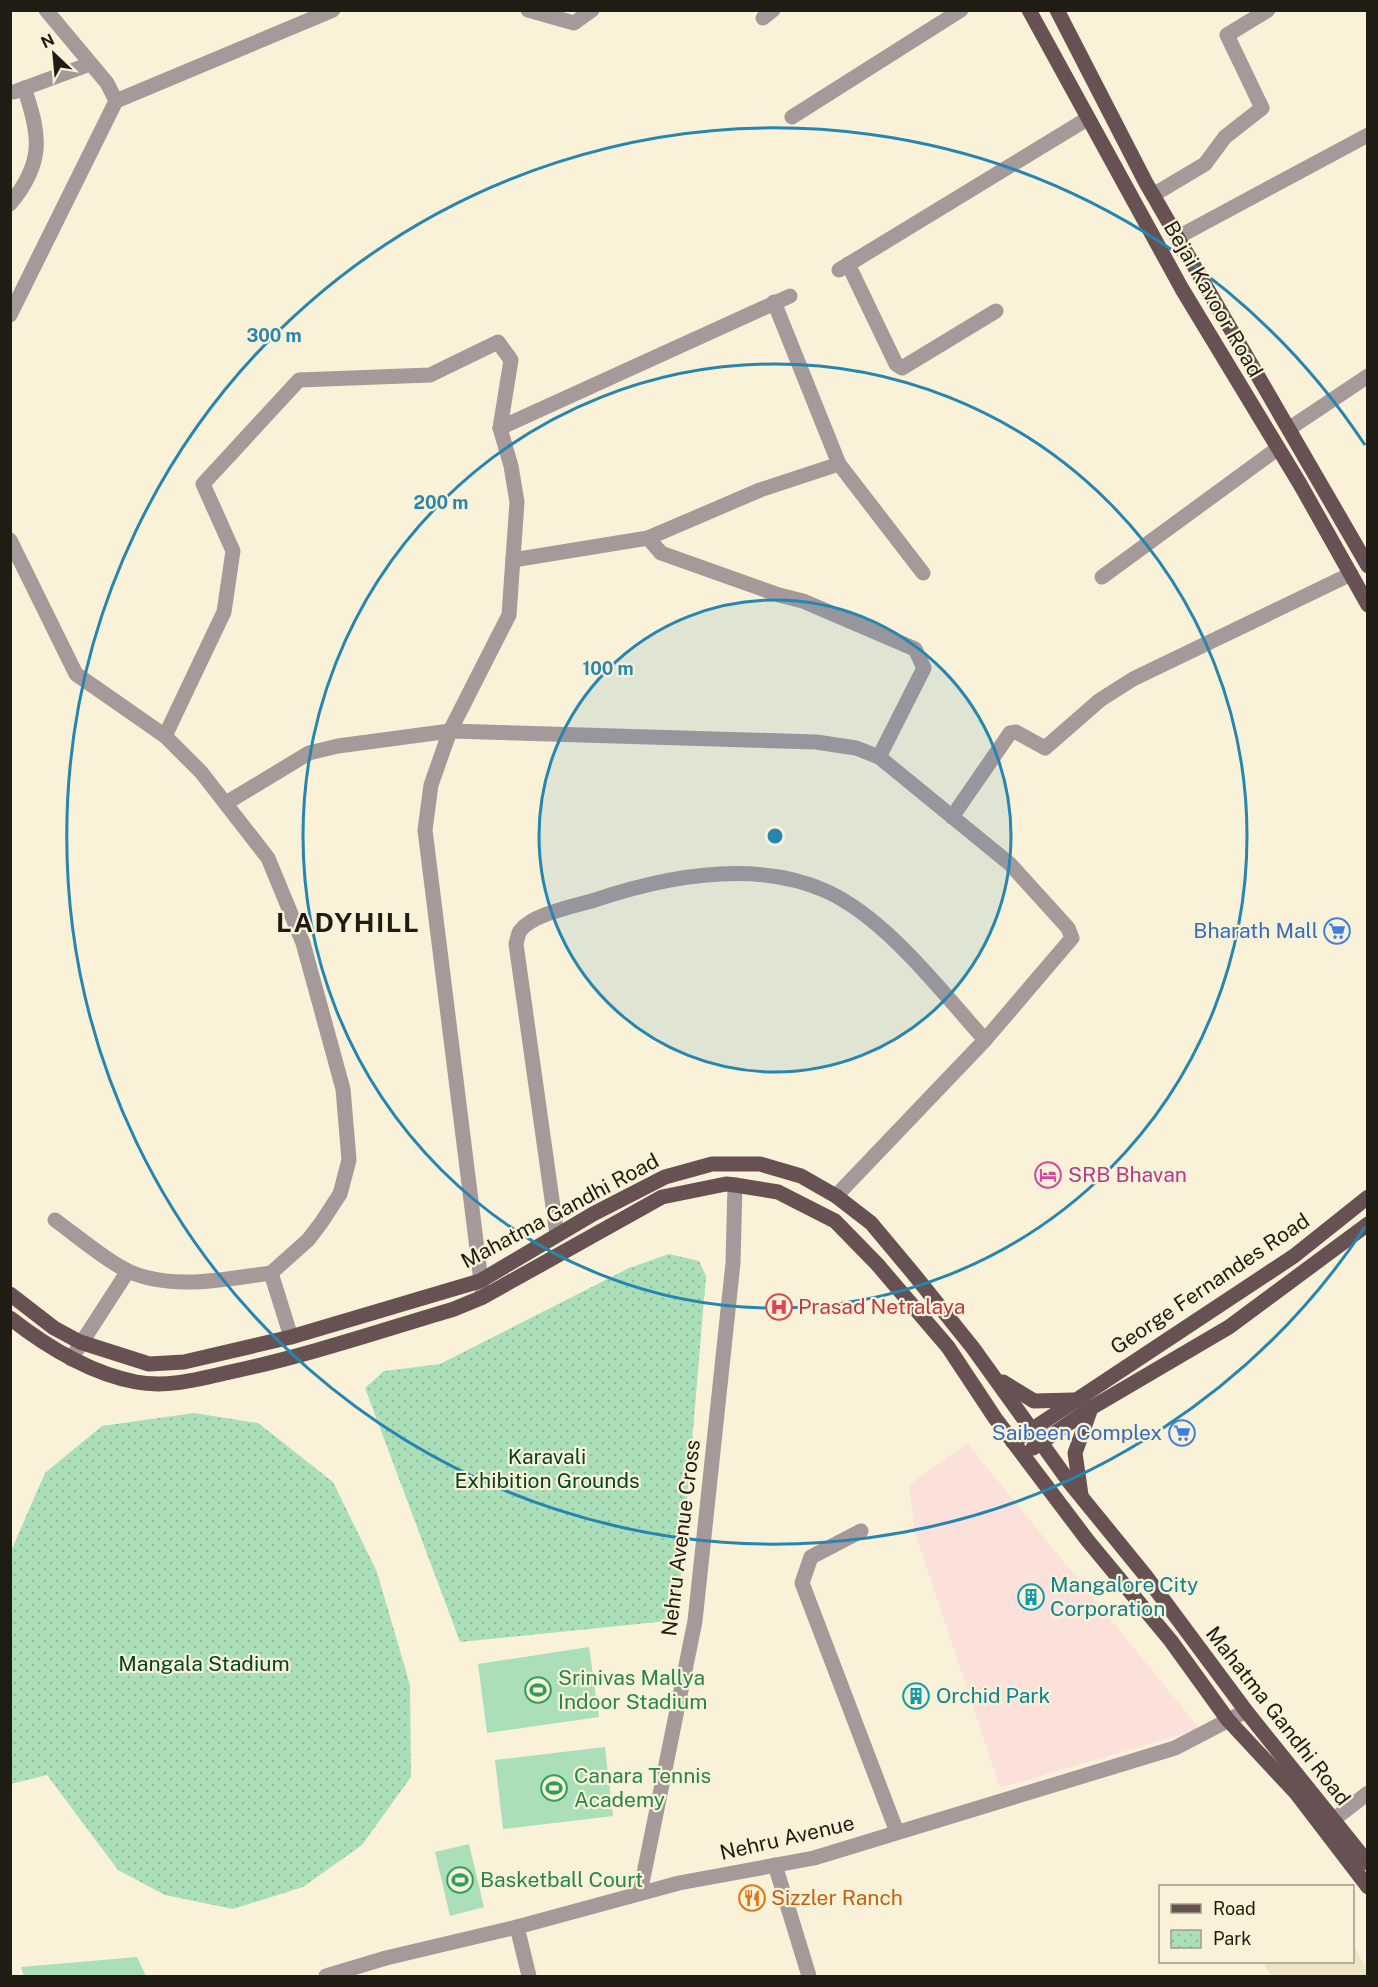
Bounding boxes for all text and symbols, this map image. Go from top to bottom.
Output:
north arrow [24,24,84,84]
text: N [38,30,57,52]
street label: Bejai Kavoor Road [1159,216,1268,381]
text: 300 m [246,325,302,346]
text: 200 m [414,492,468,513]
text: 100 m [582,658,634,679]
centre of rings [765,826,785,846]
district label: LADYHILL [276,906,420,938]
supermarket icon: Bharath Mall [1322,916,1352,946]
place label: Bharath Mall [1193,918,1318,943]
street label: Mahatma Gandhi Road [457,1148,663,1273]
hotel icon: SRB Bhavan [1033,1160,1063,1190]
place label: SRB Bhavan [1068,1162,1187,1187]
street label: George Fernandes Road [1106,1208,1314,1359]
hospital icon: Prasad Netralaya [764,1292,794,1322]
place label: Prasad Netralaya [798,1294,965,1319]
supermarket icon: Saibeen Complex [1167,1418,1197,1448]
place label: Saibeen Complex [992,1420,1162,1445]
street label: Nehru Avenue Cross [656,1438,705,1638]
park label: Karavali Exhibition Grounds [454,1444,640,1493]
place label: Mangalore City Corporation [1050,1572,1198,1621]
building icon: Mangalore City Corporation [1016,1582,1046,1612]
street label: Mahatma Gandhi Road [1201,1621,1356,1810]
park label: Mangala Stadium [118,1651,290,1676]
place label: Srinivas Mallya Indoor Stadium [558,1665,707,1714]
sports icon: Srinivas Mallya Indoor Stadium [523,1675,553,1705]
building icon: Orchid Park [901,1681,931,1711]
place label: Orchid Park [936,1683,1051,1708]
place label: Canara Tennis Academy [574,1763,711,1812]
sports icon: Canara Tennis Academy [539,1773,569,1803]
street label: Nehru Avenue [717,1810,857,1865]
sports icon: Basketball Court [445,1865,475,1895]
place label: Basketball Court [480,1867,643,1892]
restaurant icon: Sizzler Ranch [737,1883,767,1913]
place label: Sizzler Ranch [771,1885,903,1910]
legend [1159,1885,1354,1963]
text: Road [1213,1898,1256,1919]
text: Park [1213,1928,1251,1949]

